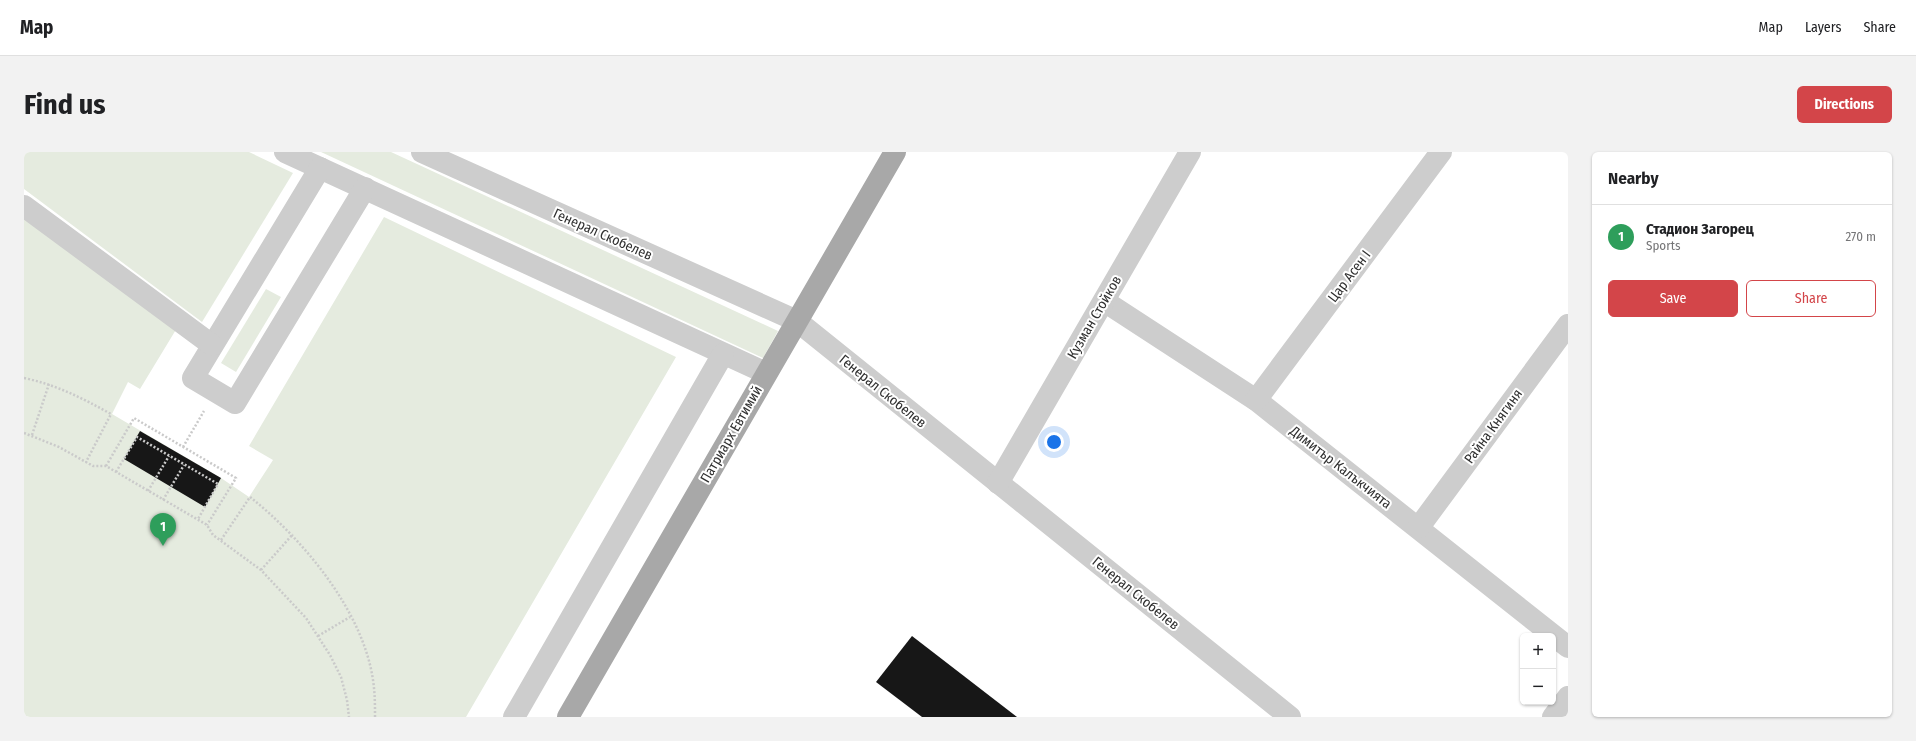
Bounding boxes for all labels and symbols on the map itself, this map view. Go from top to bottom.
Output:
street label: Генерал Скобелев [551,205,655,264]
street label: Цар Асен I [1324,247,1374,306]
street label: Кузман Стойков [1064,273,1125,362]
street label: Генерал Скобелев [836,351,930,432]
street label: Патриарх Евтимий [697,383,766,486]
street label: Райна Княгиня [1461,386,1526,467]
street label: Димитър Калъкчията [1286,422,1395,512]
your location [1044,432,1064,452]
pin: 1 [150,513,176,546]
street label: Генерал Скобелев [1089,553,1183,634]

